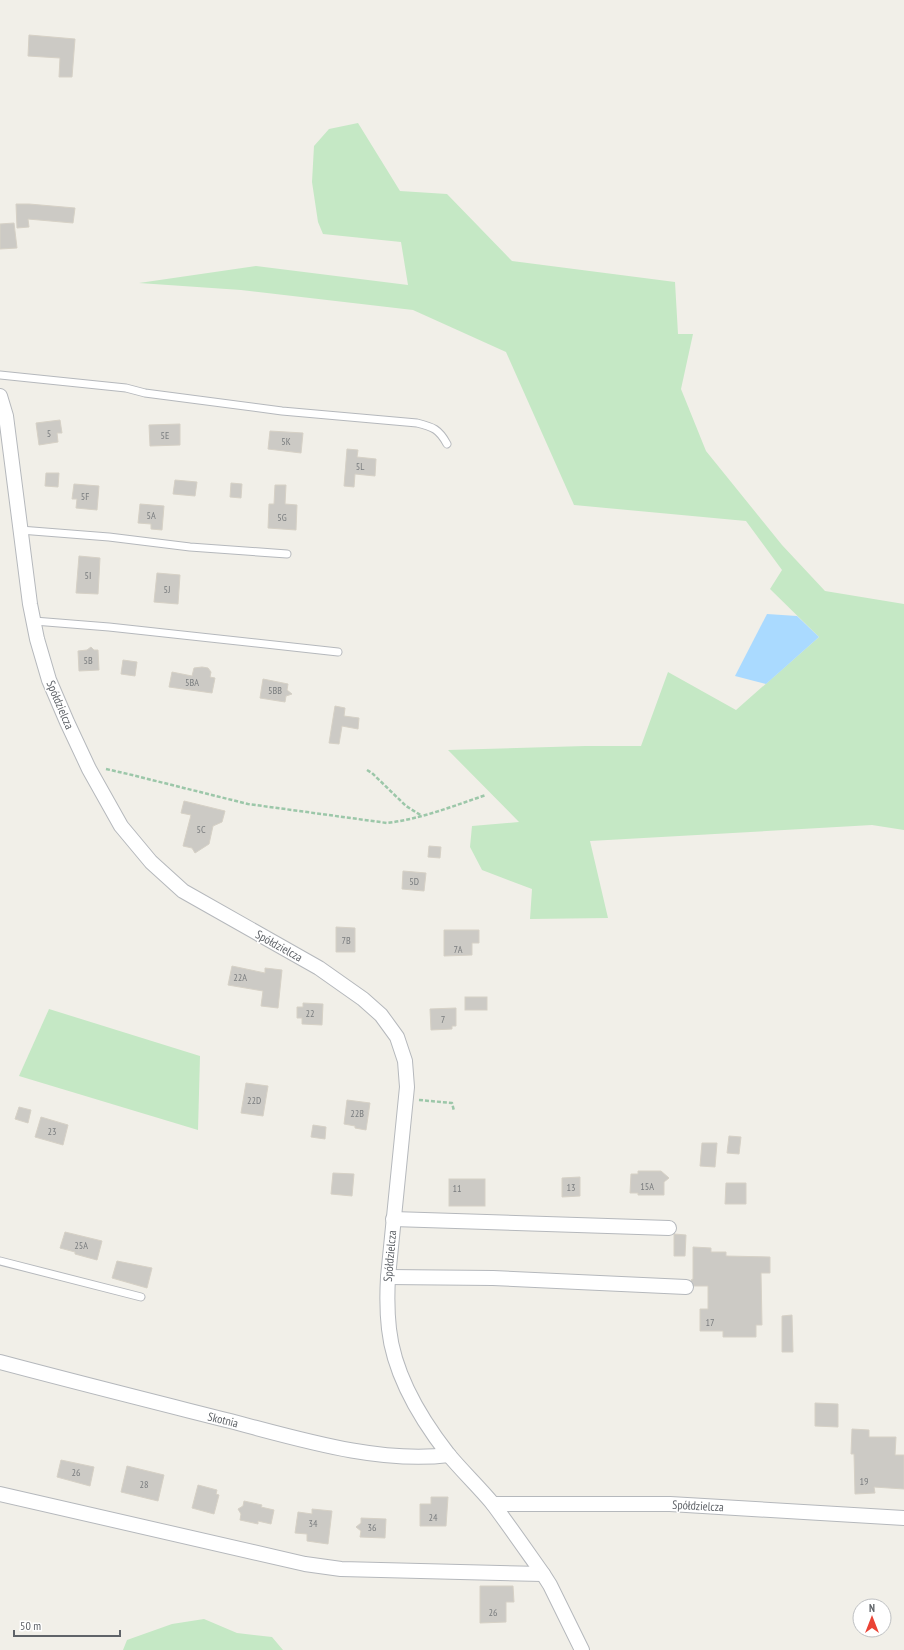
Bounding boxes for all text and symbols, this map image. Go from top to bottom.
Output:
house number: 5 [47,427,51,440]
house number: 5E [161,429,169,442]
house number: 5K [281,435,291,448]
house number: 5L [356,460,365,473]
house number: 5F [81,490,89,503]
house number: 5A [146,509,156,522]
house number: 5G [277,511,287,524]
house number: 5I [85,569,91,582]
house number: 5J [164,583,170,596]
house number: 5B [83,654,93,667]
house number: 5BA [185,676,199,689]
street label: Spółdzielcza [44,678,77,732]
house number: 5BB [268,684,282,697]
house number: 5C [196,823,206,836]
house number: 5D [409,875,419,888]
street label: Spółdzielcza [253,927,306,965]
house number: 7B [341,934,351,947]
house number: 7A [453,943,463,956]
house number: 22A [233,971,247,984]
house number: 22 [306,1007,315,1020]
house number: 7 [441,1013,445,1026]
house number: 22D [247,1094,261,1107]
house number: 22B [350,1107,364,1120]
house number: 23 [48,1125,57,1138]
house number: 15A [640,1180,654,1193]
house number: 13 [567,1181,576,1194]
house number: 11 [453,1182,462,1195]
street label: Spółdzielcza [380,1229,399,1282]
house number: 25A [74,1239,88,1252]
house number: 17 [706,1316,715,1329]
street label: Skotnia [206,1409,240,1431]
house number: 26 [72,1466,81,1479]
house number: 19 [860,1475,869,1488]
house number: 28 [140,1478,149,1491]
street label: Spółdzielcza [672,1497,724,1514]
house number: 24 [429,1511,438,1524]
house number: 34 [309,1517,318,1530]
house number: 36 [368,1521,377,1534]
north arrow [852,1598,892,1638]
text: N [869,1601,875,1615]
house number: 26 [489,1606,498,1619]
scale bar [14,1612,120,1638]
text: 50 m [20,1618,41,1633]

